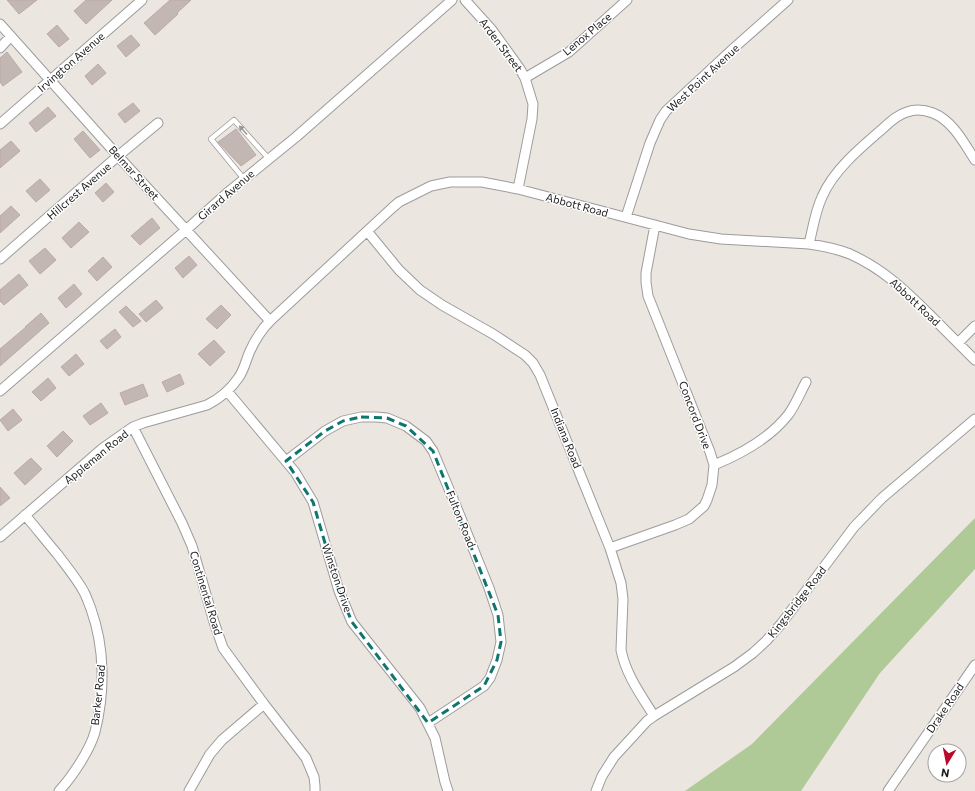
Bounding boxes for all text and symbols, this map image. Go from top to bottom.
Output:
street label: Lenox Place [560,9,614,58]
street label: Arden Street [477,15,526,74]
street label: Irvington Avenue [35,29,107,94]
street label: West Point Avenue [664,41,741,114]
one-way arrow [238,124,247,135]
street label: Belmar Street [107,143,162,203]
street label: Hillcrest Avenue [44,159,113,222]
street label: Girard Avenue [195,167,257,223]
street label: Abbott Road [545,190,610,219]
street label: Abbott Road [888,275,943,328]
street label: Concord Drive [677,379,714,451]
street label: Indiana Road [548,406,585,470]
street label: Appleman Road [61,427,130,486]
street label: Fulton Road [444,488,479,549]
street label: Winston Drive [320,542,355,614]
street label: Continental Road [188,549,225,636]
street label: Kingsbridge Road [765,563,829,640]
street label: Barker Road [88,664,107,726]
street label: Drake Road [923,680,966,735]
north arrow [927,743,967,783]
text: N [940,766,950,780]

